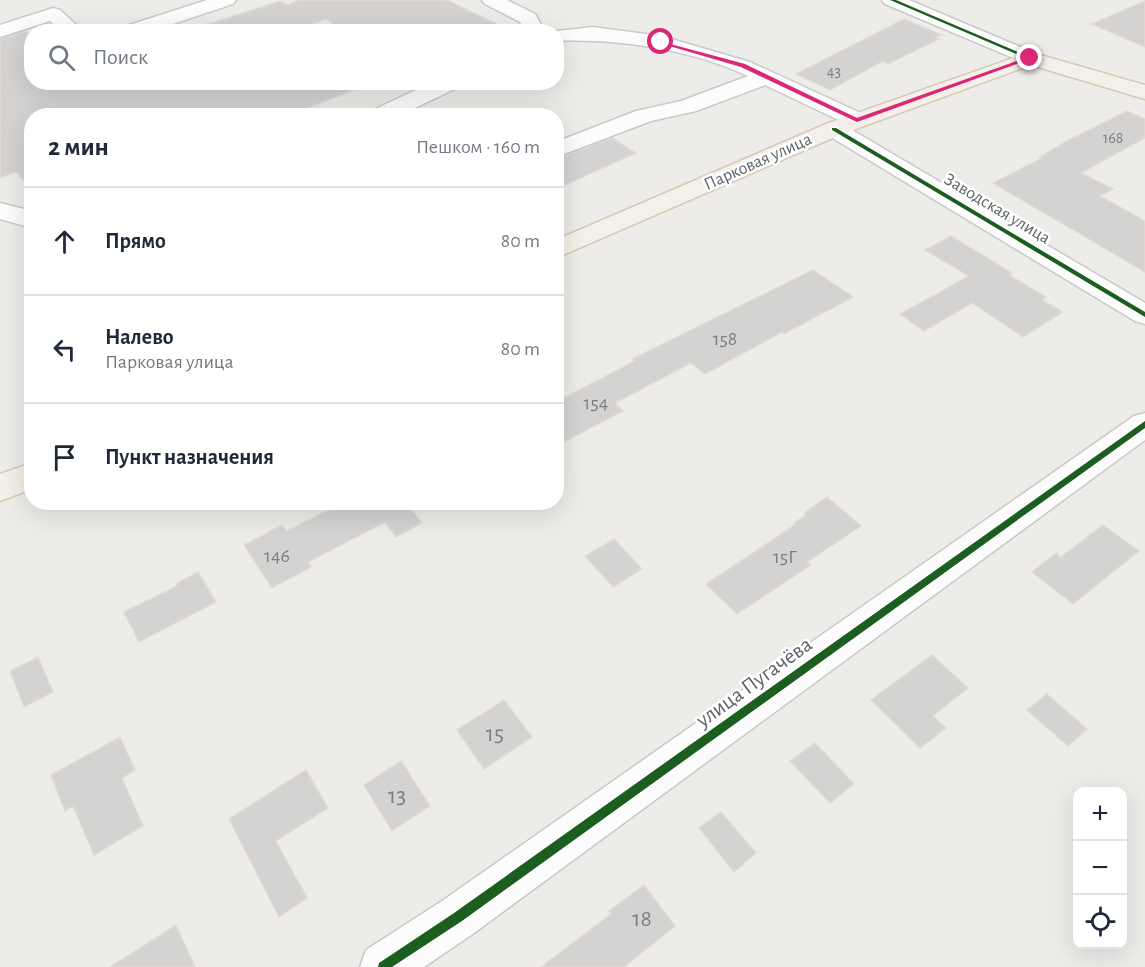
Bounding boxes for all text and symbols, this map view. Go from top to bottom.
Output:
search box [24,24,564,90]
route start [647,28,673,54]
icon: search [45,41,78,74]
route end [1016,44,1042,70]
text: Поиск [93,46,148,68]
house number: 43 [827,63,841,79]
street label: Парковая улица [701,130,815,194]
house number: 168 [1103,130,1123,146]
text: 2 мин [48,134,109,160]
text: Пешком · 160 m [416,137,540,157]
street label: Заводская улица [941,170,1053,248]
icon: ahead [48,225,81,258]
text: Прямо [105,230,166,252]
text: 80 m [501,231,540,251]
text: Налево [105,326,174,348]
house number: 158 [713,329,737,349]
icon: left [48,333,81,366]
text: 80 m [501,339,540,359]
text: Парковая улица [105,352,234,372]
house number: 154 [584,393,608,413]
icon: arrive [48,441,81,474]
text: Пункт назначения [105,446,274,468]
house number: 146 [264,546,290,566]
house number: 15Г [773,547,797,567]
street label: улица Пугачёва [691,633,816,732]
house number: 15 [486,722,504,746]
house number: 13 [388,784,406,808]
map controls [1073,787,1127,949]
button: + [1073,787,1127,841]
button: − [1073,841,1127,895]
button: locate [1073,895,1127,949]
house number: 18 [632,907,652,931]

